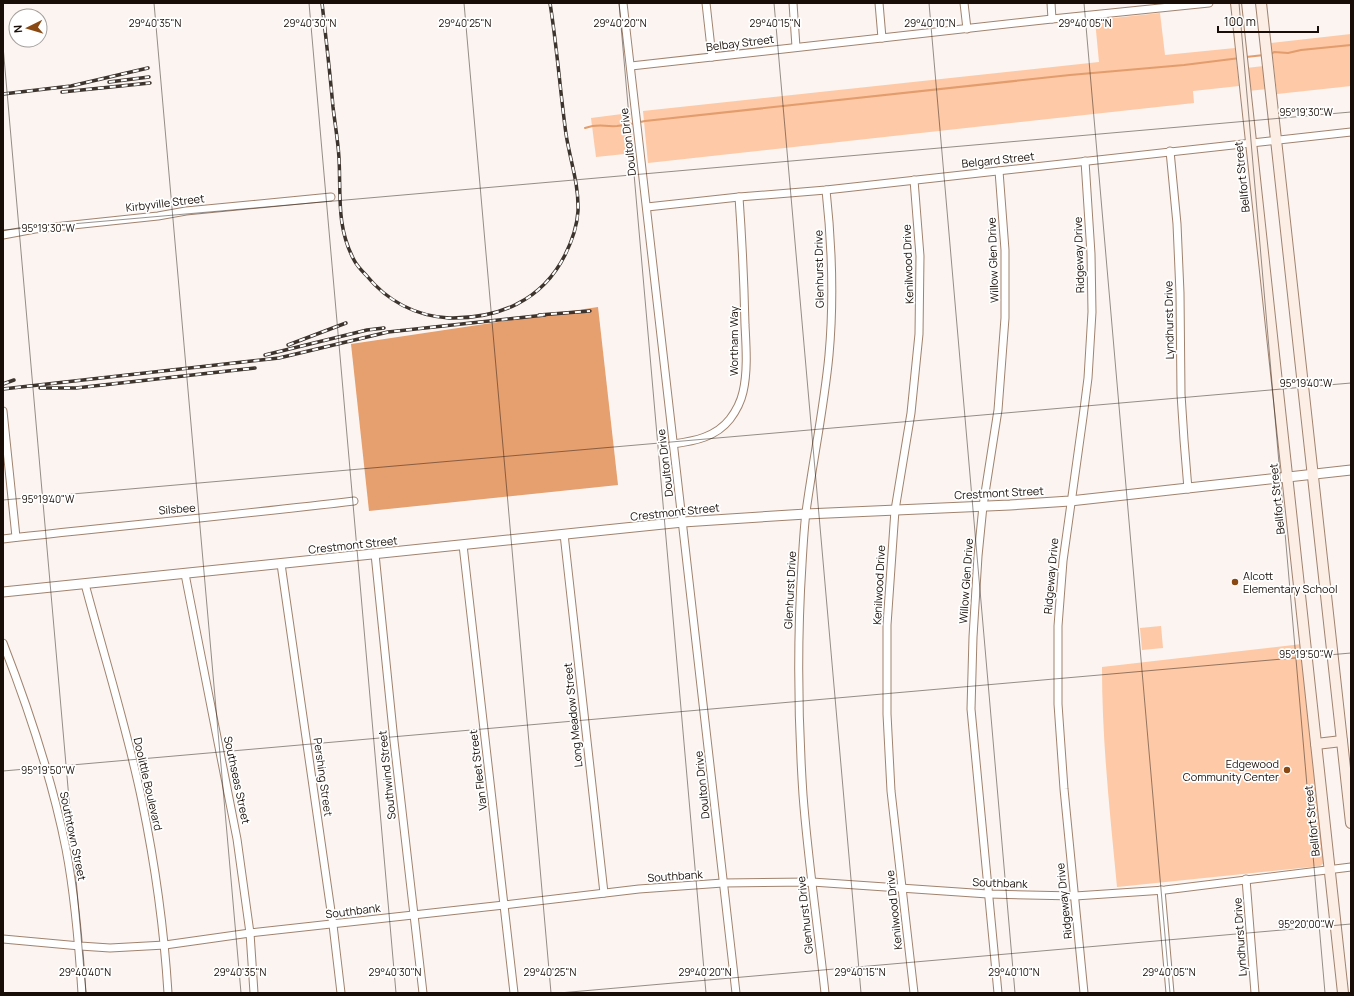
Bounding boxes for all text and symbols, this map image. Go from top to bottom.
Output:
north arrow [8,8,48,48]
scale bar [1218,8,1318,34]
text: 100 m [1224,13,1256,30]
text: 29°40'35"N [129,16,181,30]
text: 29°40'30"N [284,16,337,30]
text: 29°40'25"N [439,16,492,30]
text: 29°40'20"N [593,16,647,30]
text: 29°40'15"N [750,16,801,30]
text: 29°40'10"N [904,16,956,30]
text: 29°40'05"N [1058,16,1112,30]
text: N [10,24,25,34]
street label: Belbay Street [705,31,775,54]
text: 95°19'30"W [1279,105,1333,119]
street label: Doulton Drive [616,107,639,177]
street label: Bellfort Street [1230,141,1253,213]
street label: Belgard Street [961,148,1035,171]
street label: Kirbyville Street [125,190,205,215]
street label: Willow Glen Drive [983,216,1001,303]
street label: Ridgeway Drive [1070,216,1087,293]
text: 95°19'30"W [21,221,75,235]
street label: Kenilwood Drive [899,223,916,304]
street label: Glenhurst Drive [810,229,827,308]
street label: Lyndhurst Drive [1160,280,1177,360]
street label: Wortham Way [726,306,741,376]
text: 95°19'40"W [1280,376,1333,390]
street label: Doulton Drive [653,428,676,498]
street label: Bellfort Street [1265,463,1288,535]
street label: Crestmont Street [954,483,1044,502]
text: 95°19'40"W [22,492,75,506]
street label: Silsbee [158,499,197,518]
street label: Crestmont Street [630,499,720,524]
street label: Crestmont Street [308,532,398,557]
street label: Willow Glen Drive [955,537,976,624]
street label: Ridgeway Drive [1040,537,1061,615]
street label: Kenilwood Drive [869,544,888,625]
street label: Glenhurst Drive [780,550,799,629]
place label: Alcott Elementary School [1243,568,1338,596]
marker: Alcott Elementary School [1230,577,1240,587]
text: 95°19'50"W [1279,647,1334,661]
street label: Long Meadow Street [560,662,585,768]
street label: Van Fleet Street [465,729,490,811]
street label: Southwind Street [374,730,399,820]
street label: Southseas Street [221,735,254,825]
street label: Doolittle Boulevard [130,736,167,832]
street label: Pershing Street [311,737,336,817]
street label: Doulton Drive [690,750,713,820]
place label: Edgewood Community Center [1183,756,1279,784]
text: 95°19'50"W [21,763,76,777]
marker: Edgewood Community Center [1282,765,1292,775]
street label: Bellfort Street [1300,785,1323,857]
street label: Southtown Street [57,790,90,882]
street label: Ridgeway Drive [1052,862,1075,940]
street label: Southbank [647,866,704,885]
street label: Kenilwood Drive [882,869,905,950]
street label: Southbank [972,874,1028,891]
street label: Glenhurst Drive [793,875,816,955]
street label: Lyndhurst Drive [1229,897,1250,977]
street label: Southbank [325,900,382,921]
text: 95°20'00"W [1278,917,1335,931]
text: 29°40'40"N [59,965,111,979]
text: 29°40'35"N [214,965,266,979]
text: 29°40'30"N [369,965,422,979]
text: 29°40'25"N [524,965,577,979]
text: 29°40'20"N [678,965,732,979]
text: 29°40'15"N [835,965,886,979]
text: 29°40'10"N [988,965,1040,979]
text: 29°40'05"N [1142,965,1196,979]

